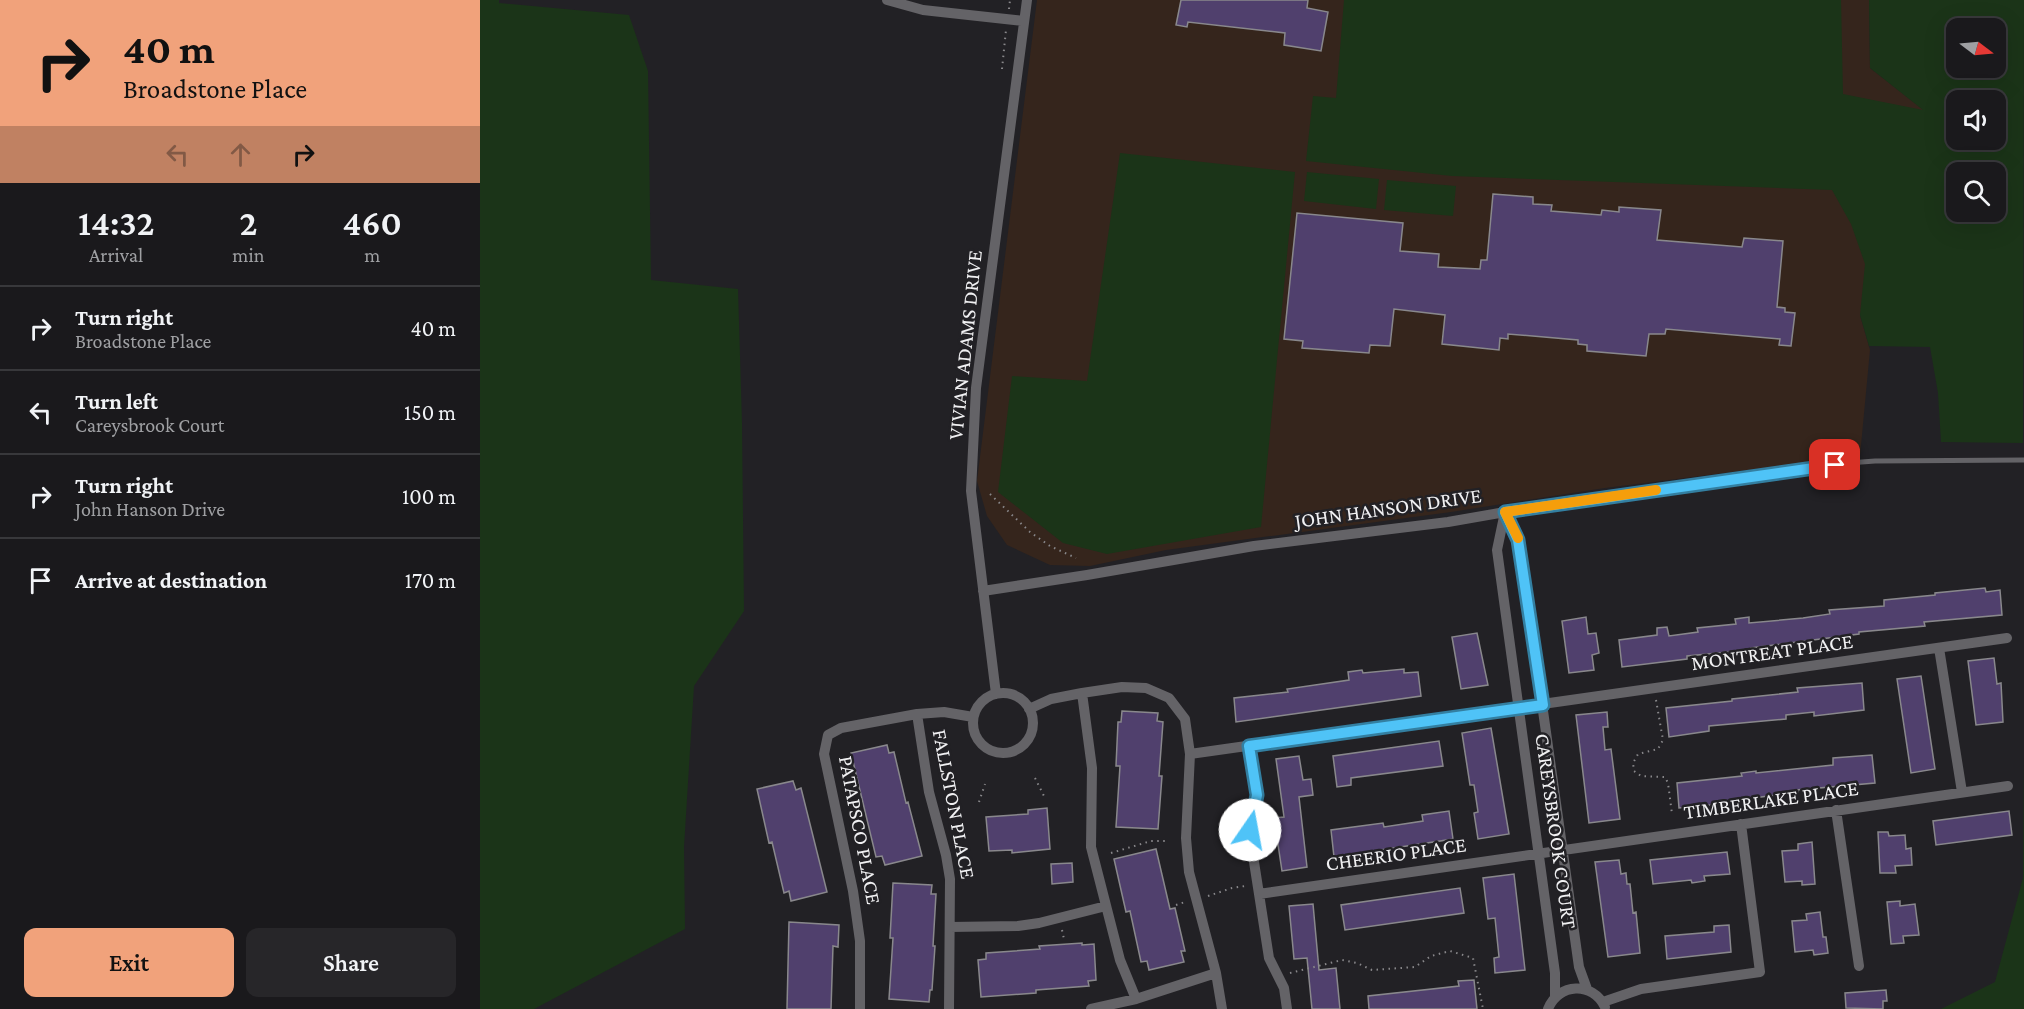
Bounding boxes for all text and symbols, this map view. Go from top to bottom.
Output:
north arrow [1946,18,2006,78]
map controls [1946,18,2006,222]
icon: right [24,24,102,102]
text: 40 m [123,25,215,72]
text: Broadstone Place [123,74,307,104]
button: sound [1946,90,2006,150]
icon: left [161,138,194,171]
icon: ahead [224,138,257,171]
icon: right [287,138,320,171]
button: search [1946,162,2006,222]
text: 14:32 [78,203,154,243]
text: 2 [239,203,257,243]
text: 460 [342,203,402,243]
text: Arrival [89,244,143,266]
text: min [232,244,264,266]
text: m [364,244,380,266]
street label: VIVIAN ADAMS DRIVE [943,249,987,441]
text: Turn right [75,305,173,330]
icon: right [24,312,57,345]
text: 40 m [411,316,456,341]
text: Broadstone Place [75,330,211,352]
text: Turn left [75,389,158,414]
icon: left [24,396,57,429]
text: 150 m [404,400,456,425]
text: Careysbrook Court [75,414,224,436]
pin [1809,439,1860,490]
icon: arrive [1818,448,1851,481]
text: Turn right [75,473,173,498]
icon: right [24,480,57,513]
street label: JOHN HANSON DRIVE [1291,483,1483,533]
text: 100 m [402,484,456,509]
text: John Hanson Drive [75,498,225,520]
icon: arrive [24,564,57,597]
text: Arrive at destination [75,568,267,593]
text: 170 m [405,568,456,593]
street label: MONTREAT PLACE [1690,629,1854,675]
street label: FALLSTON PLACE [928,727,980,881]
street label: CAREYSBROOK COURT [1530,732,1582,931]
street label: PATAPSCO PLACE [834,754,886,906]
street label: TIMBERLAKE PLACE [1682,776,1860,824]
position arrow [1218,798,1282,862]
street label: CHEERIO PLACE [1324,832,1468,876]
button: Exit [24,928,234,997]
button: Share [246,928,456,997]

